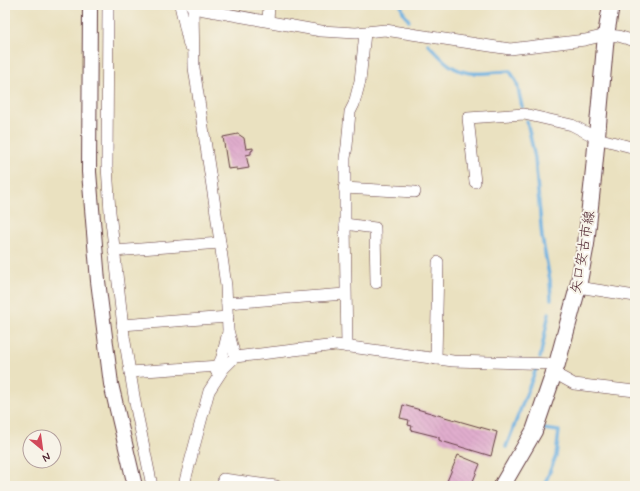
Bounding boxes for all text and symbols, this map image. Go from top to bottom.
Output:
street label: 矢口安古市線 [567,209,599,295]
north arrow [22,429,62,469]
text: N [40,449,53,465]

